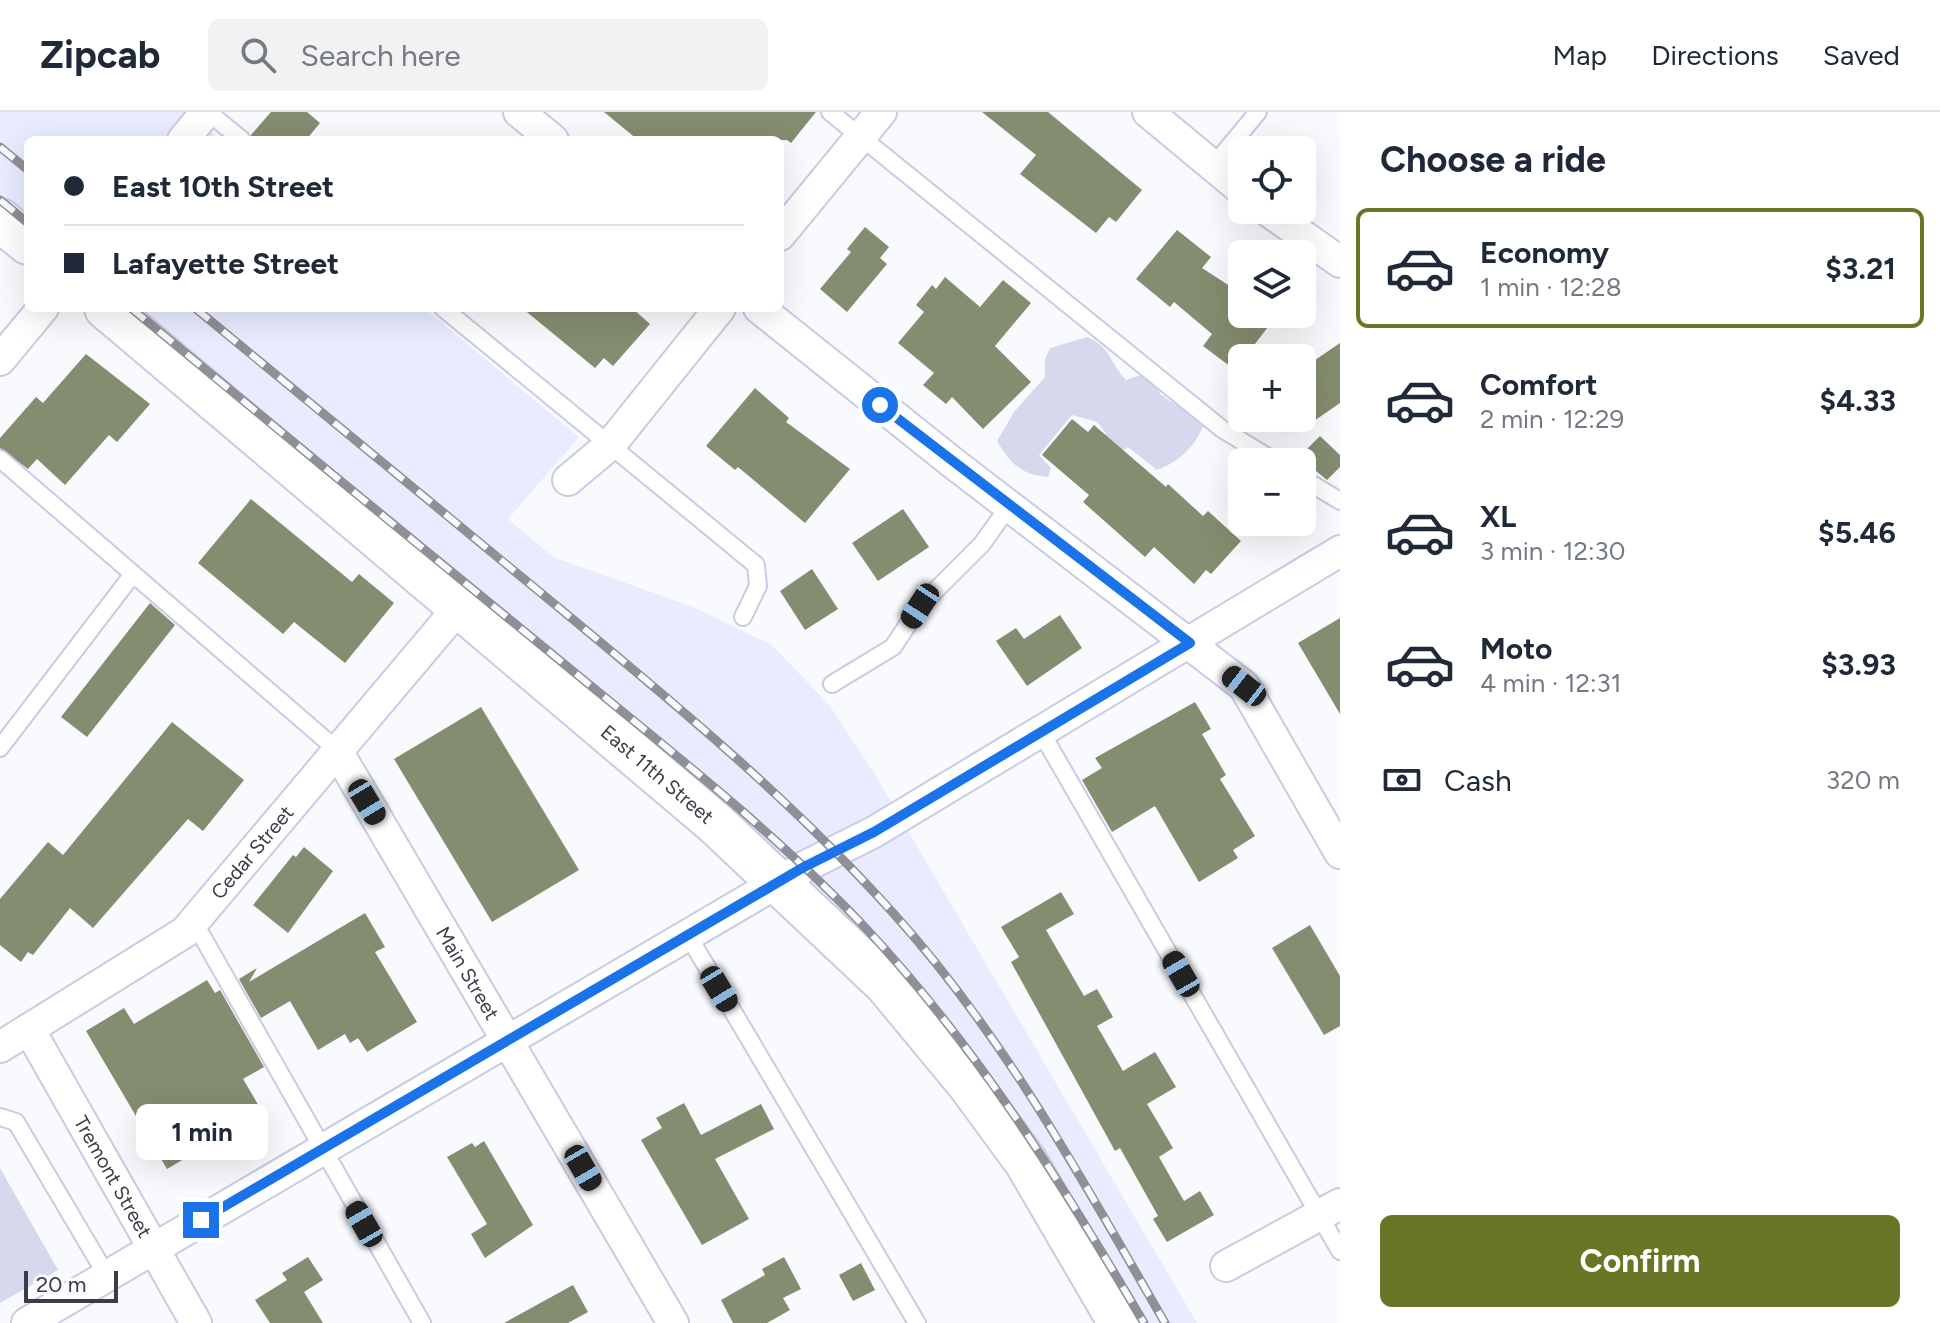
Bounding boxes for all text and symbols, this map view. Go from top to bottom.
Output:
search box [208,19,768,91]
text: Zipcab [40,32,160,78]
icon: search [236,33,280,77]
text: Search here [300,37,461,74]
text: Map [1553,38,1607,72]
text: Directions [1651,38,1779,72]
text: Saved [1823,38,1900,72]
map controls [1228,136,1316,536]
button: locate [1228,136,1316,224]
text: Choose a ride [1380,138,1606,181]
text: East 10th Street [112,168,334,205]
icon: car [1384,232,1456,304]
text: Economy [1480,234,1609,271]
button: layers [1228,240,1316,328]
text: Lafayette Street [112,245,339,282]
text: $3.21 [1825,250,1896,287]
text: 1 min · 12:28 [1480,271,1622,303]
button: + [1228,344,1316,432]
icon: car [1384,364,1456,436]
text: Comfort [1480,366,1598,403]
text: $4.33 [1820,382,1896,419]
route start [862,387,898,423]
text: 2 min · 12:29 [1480,403,1624,435]
button: − [1228,448,1316,536]
icon: car [1384,496,1456,568]
text: XL [1480,498,1516,535]
text: $5.46 [1818,514,1896,551]
text: 3 min · 12:30 [1480,535,1625,567]
car [897,579,943,633]
icon: car [1384,628,1456,700]
text: Moto [1480,630,1552,667]
text: $3.93 [1821,646,1896,683]
car [1218,662,1270,710]
text: 4 min · 12:31 [1480,667,1621,699]
street label: East 11th Street [596,720,719,829]
icon: cash [1380,758,1424,802]
text: Cash [1444,762,1512,799]
text: 320 m [1826,764,1900,796]
car [344,775,390,829]
street label: Cedar Street [206,801,298,904]
street label: Main Street [431,922,504,1024]
car [1159,947,1203,1001]
car [696,962,742,1016]
callout: 1 min [135,1104,267,1160]
street label: Tremont Street [69,1112,157,1242]
text: 1 min [171,1116,233,1148]
car [561,1141,605,1195]
car [342,1197,386,1251]
route end [183,1202,219,1238]
button: Confirm [1380,1215,1900,1307]
scale bar [24,1267,118,1303]
text: 20 m [36,1271,87,1298]

